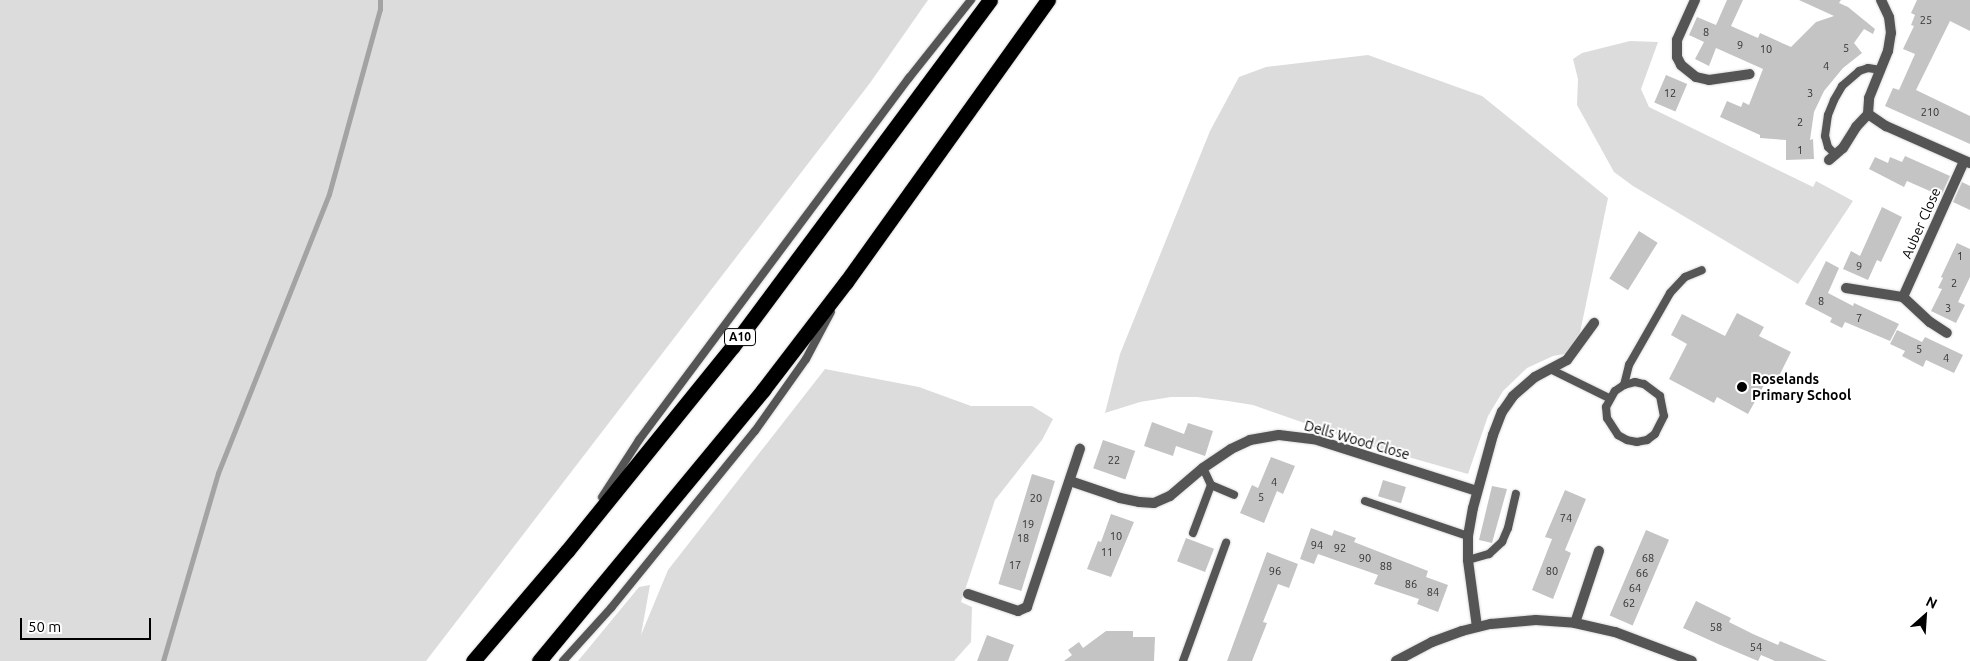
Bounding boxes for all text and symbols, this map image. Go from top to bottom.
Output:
house number: 25 [1920,13,1932,27]
house number: 8 [1703,25,1709,39]
house number: 9 [1737,38,1743,52]
house number: 5 [1843,41,1849,55]
house number: 10 [1760,42,1772,56]
house number: 4 [1823,59,1829,73]
house number: 12 [1664,86,1676,100]
house number: 3 [1807,86,1813,100]
house number: 210 [1921,105,1939,119]
house number: 2 [1797,115,1803,129]
house number: 1 [1797,143,1803,157]
street label: Auber Close [1898,185,1944,261]
house number: 1 [1957,249,1963,263]
house number: 9 [1856,259,1862,273]
house number: 2 [1951,276,1957,290]
house number: 8 [1818,294,1824,308]
house number: 3 [1945,301,1951,315]
house number: 7 [1856,311,1862,325]
road number: A10 [724,328,756,347]
house number: 5 [1916,342,1922,356]
house number: 4 [1943,351,1949,365]
place label: Roselands Primary School [1752,371,1851,404]
marker: Roselands Primary School [1736,381,1748,393]
street label: Dells Wood Close [1302,417,1412,463]
house number: 22 [1108,453,1120,467]
house number: 4 [1271,475,1277,489]
house number: 5 [1258,490,1264,504]
house number: 20 [1030,491,1042,505]
house number: 74 [1560,511,1572,525]
house number: 19 [1022,517,1034,531]
house number: 10 [1110,529,1122,543]
house number: 18 [1017,531,1029,545]
house number: 94 [1311,538,1323,552]
house number: 92 [1334,541,1346,555]
house number: 11 [1101,545,1113,559]
house number: 90 [1359,551,1371,565]
house number: 68 [1642,551,1654,565]
house number: 17 [1009,558,1021,572]
house number: 88 [1380,559,1392,573]
house number: 96 [1269,564,1281,578]
house number: 80 [1546,564,1558,578]
house number: 66 [1636,566,1648,580]
house number: 86 [1405,577,1417,591]
house number: 64 [1629,581,1641,595]
house number: 84 [1427,585,1439,599]
north arrow [1900,591,1950,641]
text: N [1923,593,1940,612]
house number: 62 [1623,596,1635,610]
scale bar [22,608,154,640]
text: 50 m [28,618,61,635]
house number: 58 [1710,620,1722,634]
house number: 54 [1750,640,1762,654]

